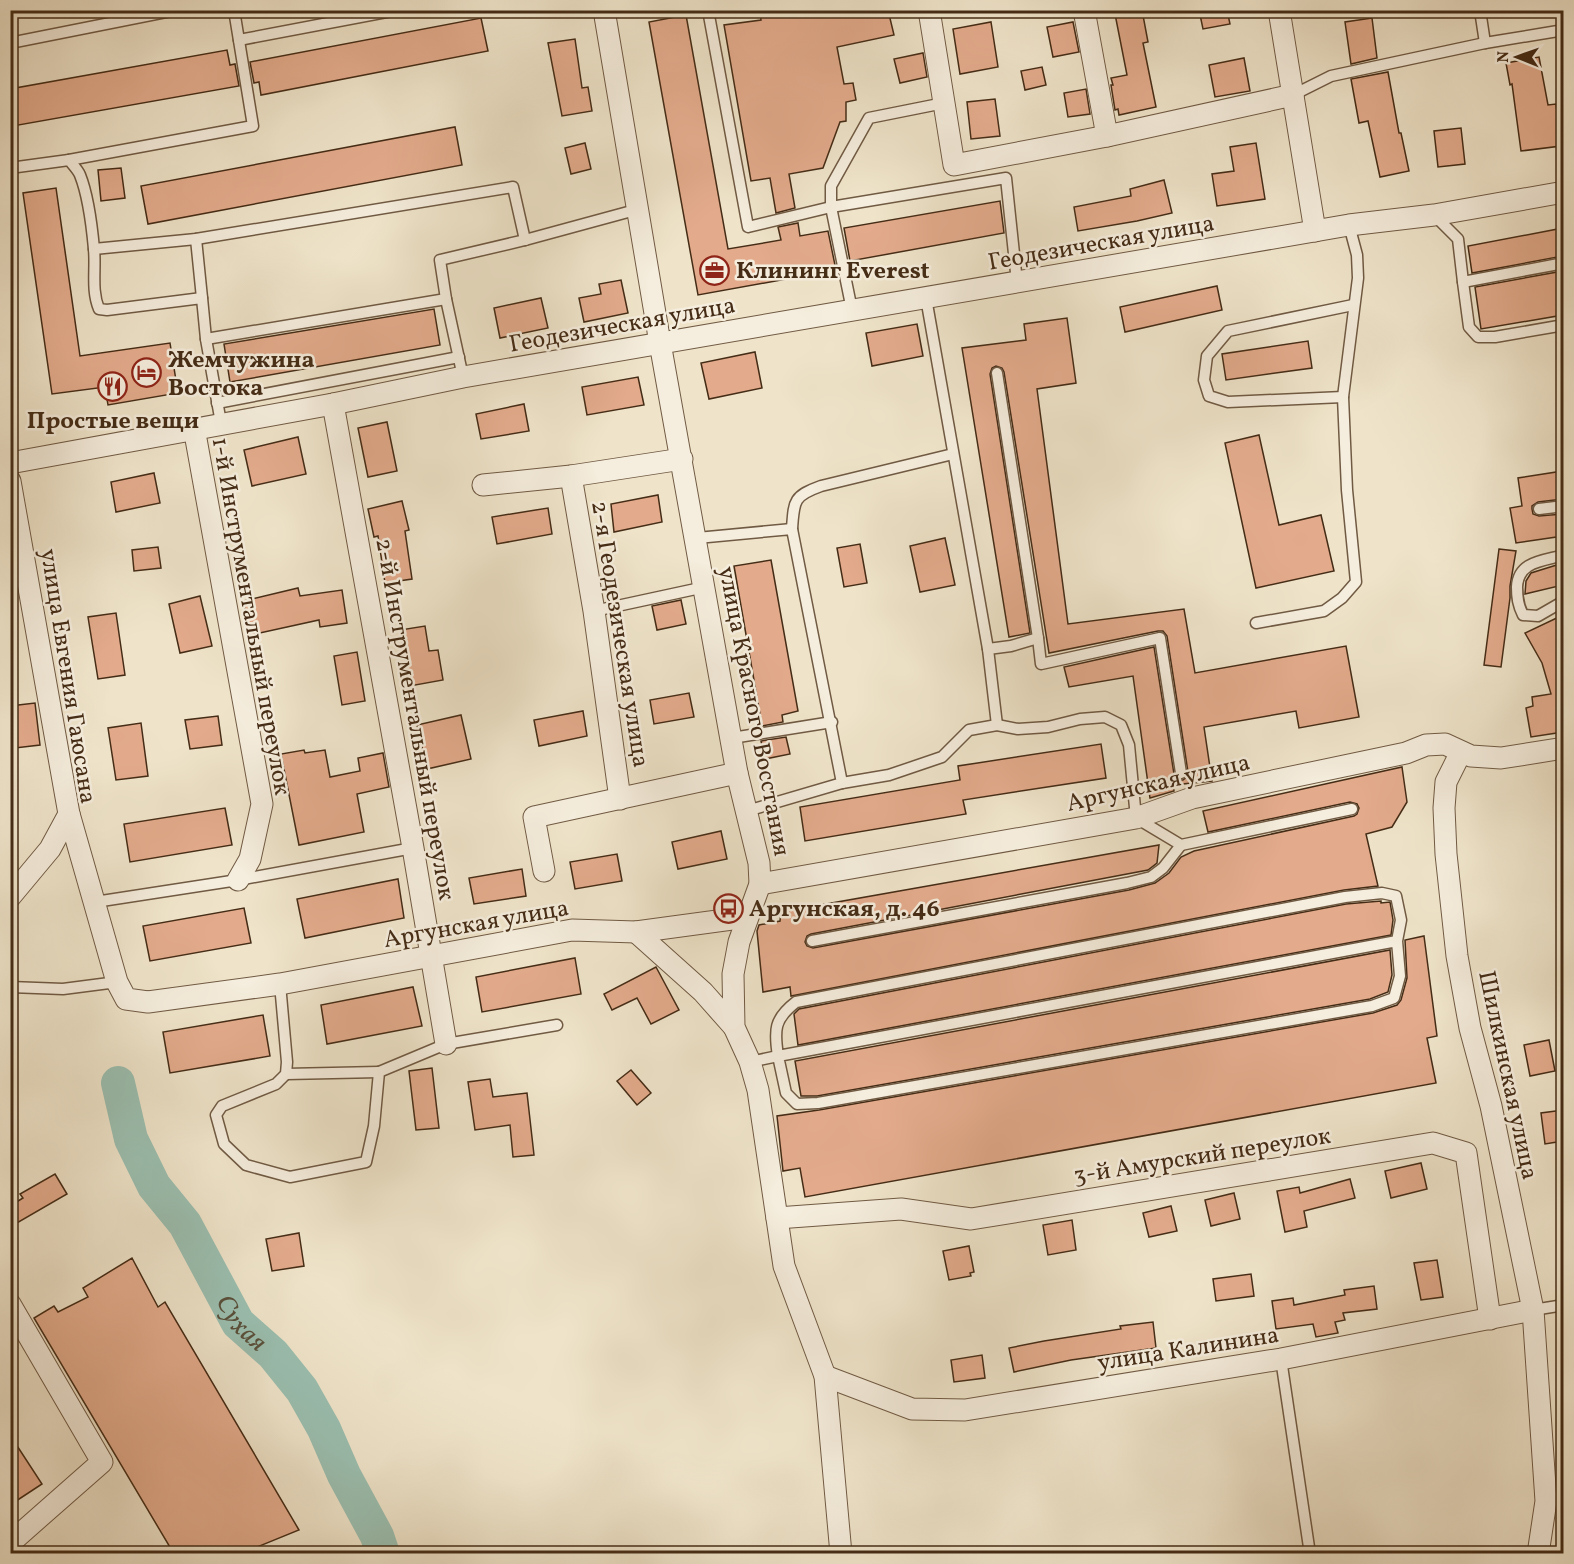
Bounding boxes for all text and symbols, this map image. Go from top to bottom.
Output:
north arrow [1487,27,1547,87]
text: N [1493,50,1515,63]
street label: Геодезическая улица [986,207,1217,281]
office icon: Клининг Everest [699,254,731,286]
place label: Клининг Everest [736,255,930,289]
street label: Геодезическая улица [507,289,738,363]
place label: Жемчужина Востока [168,344,315,406]
hotel icon: Жемчужина Востока [131,357,163,389]
restaurant icon: Простые вещи [97,371,129,403]
place label: Простые вещи [27,405,199,439]
street label: 1-й Инструментальный переулок [202,435,298,798]
street label: 2-я Геодезическая улица [581,499,657,770]
street label: 2-й Инструментальный переулок [365,536,463,903]
street label: улица Евгения Гаюсана [30,546,104,806]
street label: улица Красного Восстания [708,564,798,859]
street label: Аргунская улица [1063,746,1254,822]
street label: Аргунская улица [381,892,572,958]
bus stop icon: Аргунская, д. 46 [712,892,744,924]
place label: Аргунская, д. 46 [749,893,940,927]
street label: Шилкинская улица [1468,968,1546,1183]
street label: 3-й Амурский переулок [1071,1120,1334,1194]
water label: Сухая [206,1289,274,1361]
street label: улица Калинина [1095,1319,1282,1381]

